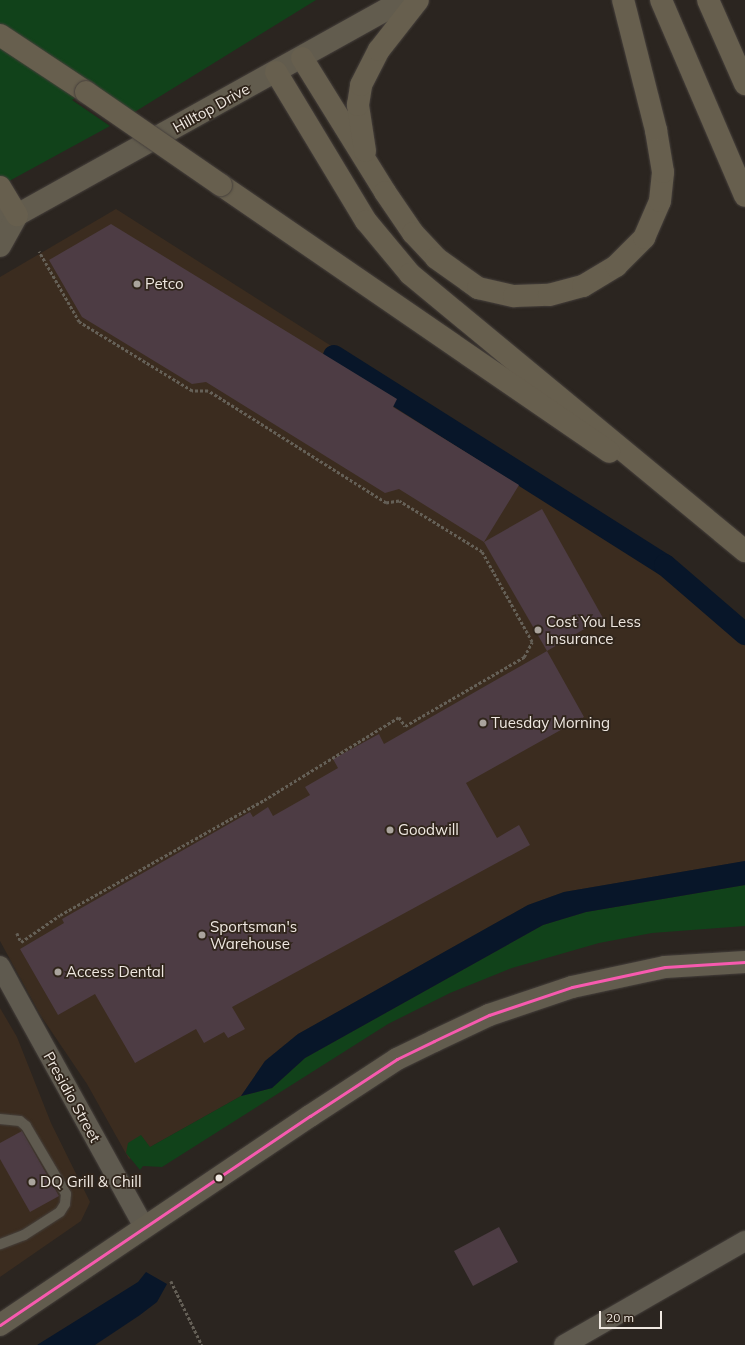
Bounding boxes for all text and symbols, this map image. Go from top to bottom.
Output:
street label: Hilltop Drive [169,80,253,136]
place label: Petco [145,275,184,293]
marker: Petco [132,279,142,289]
place label: Cost You Less Insurance [546,612,641,647]
marker: Cost You Less Insurance [533,625,543,635]
place label: Tuesday Morning [491,714,610,732]
marker: Tuesday Morning [478,718,488,728]
place label: Goodwill [398,821,459,839]
marker: Goodwill [385,825,395,835]
place label: Sportsman's Warehouse [210,917,297,952]
marker: Sportsman's Warehouse [197,930,207,940]
place label: Access Dental [66,963,164,981]
marker: Access Dental [53,967,63,977]
street label: Presidio Street [40,1049,104,1145]
place label: DQ Grill & Chill [40,1173,141,1191]
unlabelled marker [214,1173,224,1183]
marker: DQ Grill & Chill [27,1177,37,1187]
scale bar [601,1303,664,1329]
text: 20 m [606,1310,634,1325]

